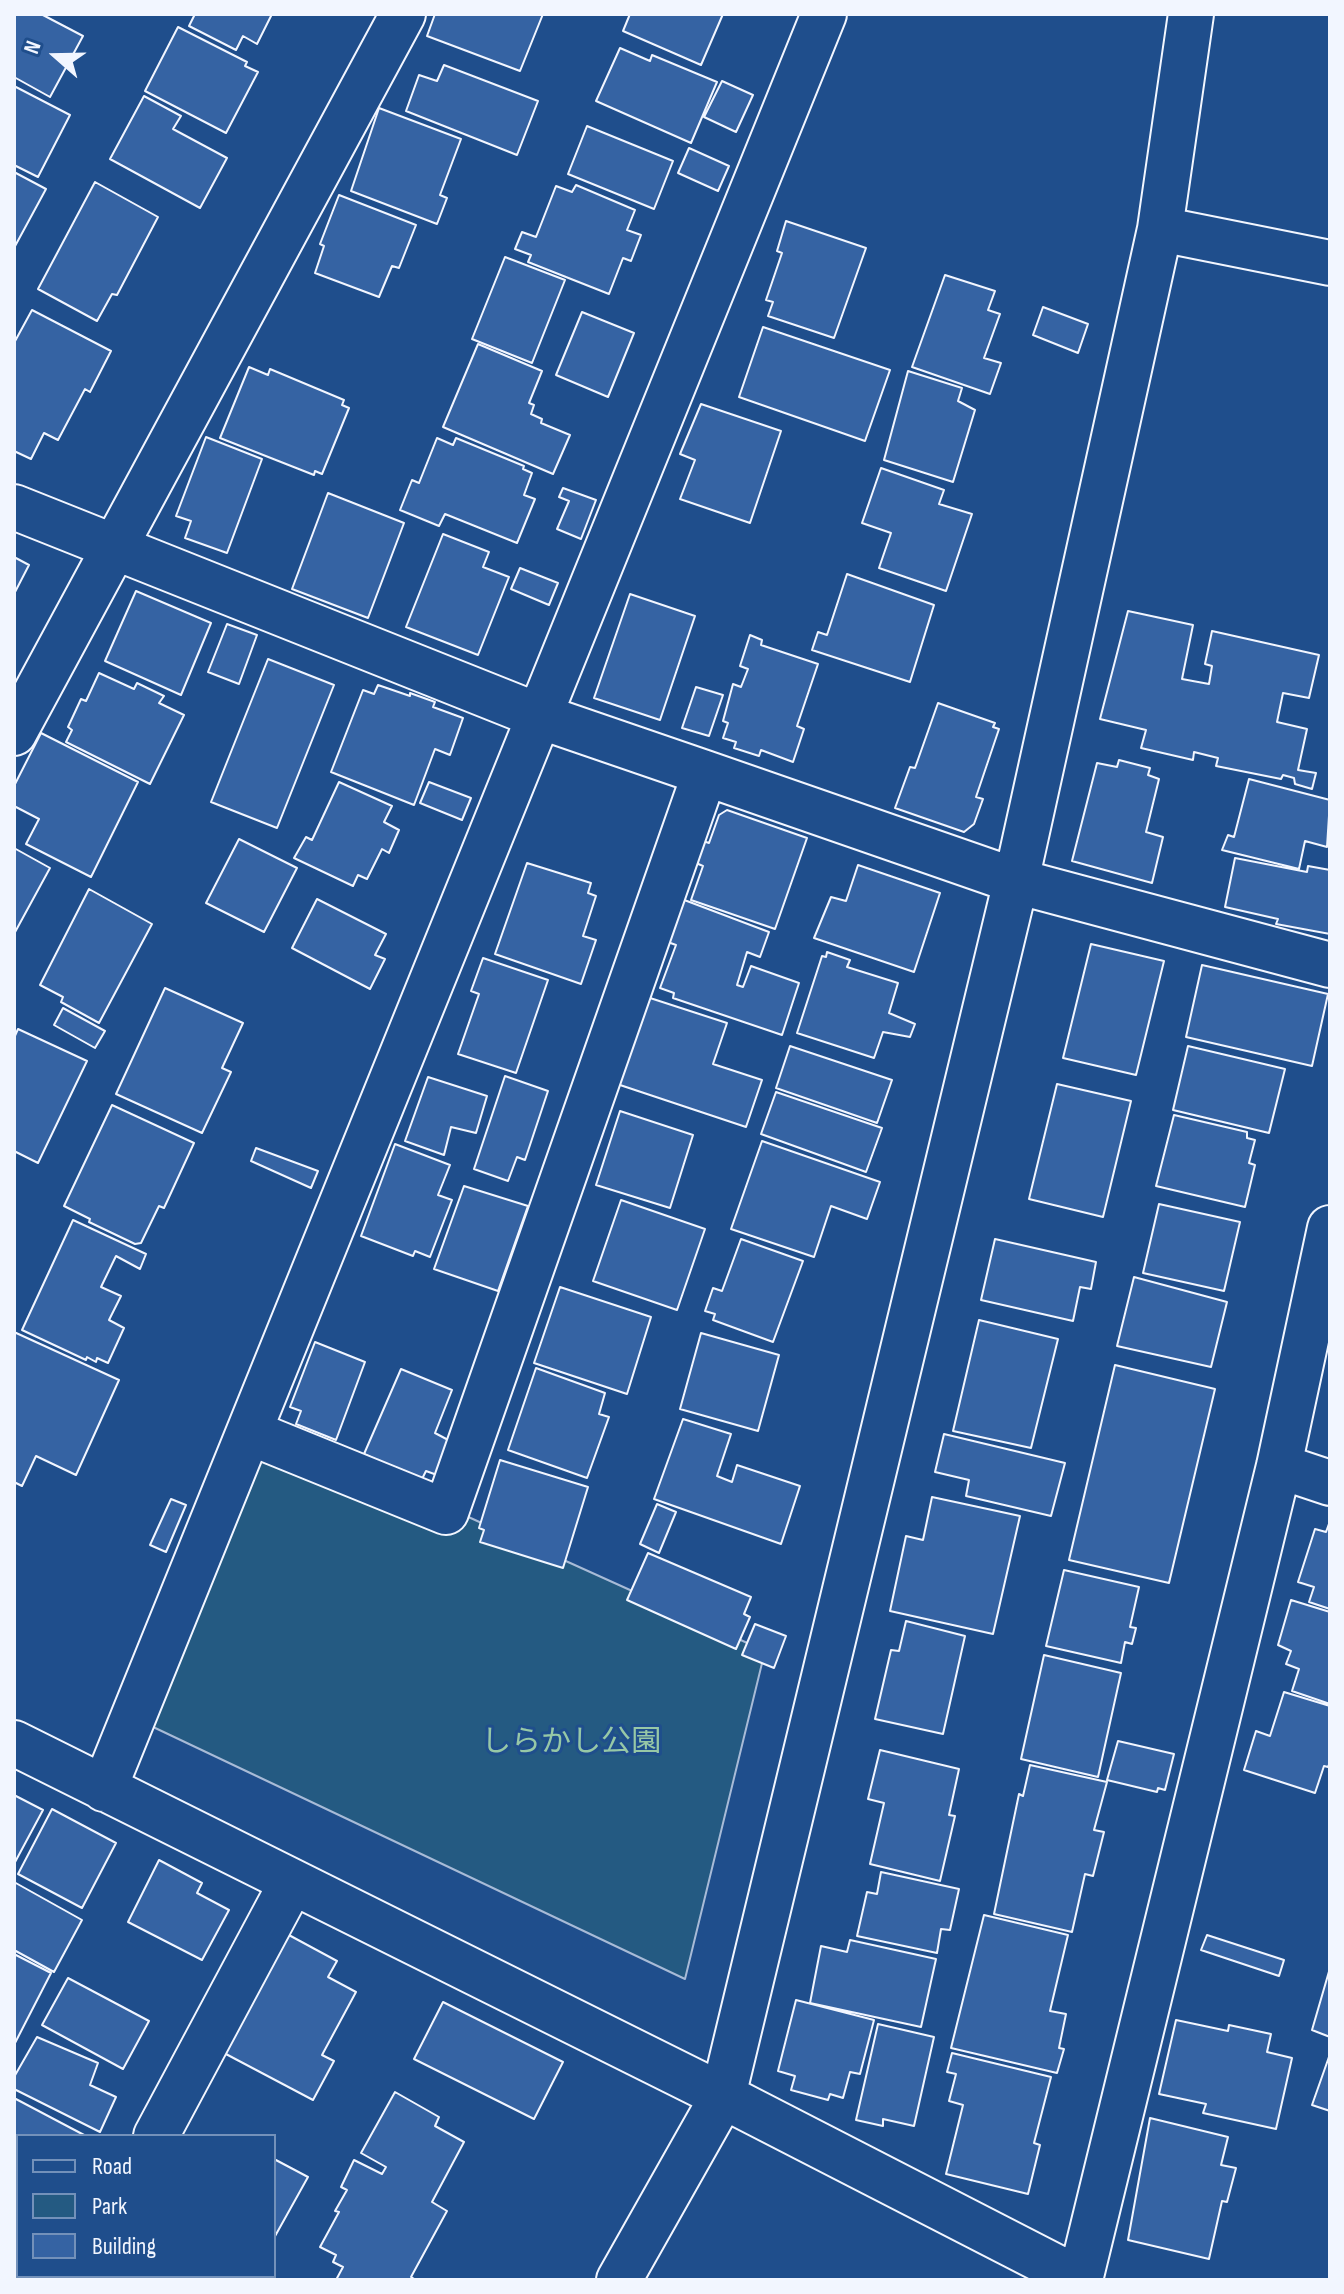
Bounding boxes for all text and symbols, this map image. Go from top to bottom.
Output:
north arrow [16,16,96,96]
text: N [18,37,48,58]
park label: しらかし公園 [481,1725,661,1761]
legend [16,2134,276,2278]
text: Road [92,2152,132,2181]
text: Park [92,2192,127,2221]
text: Building [92,2232,156,2261]

